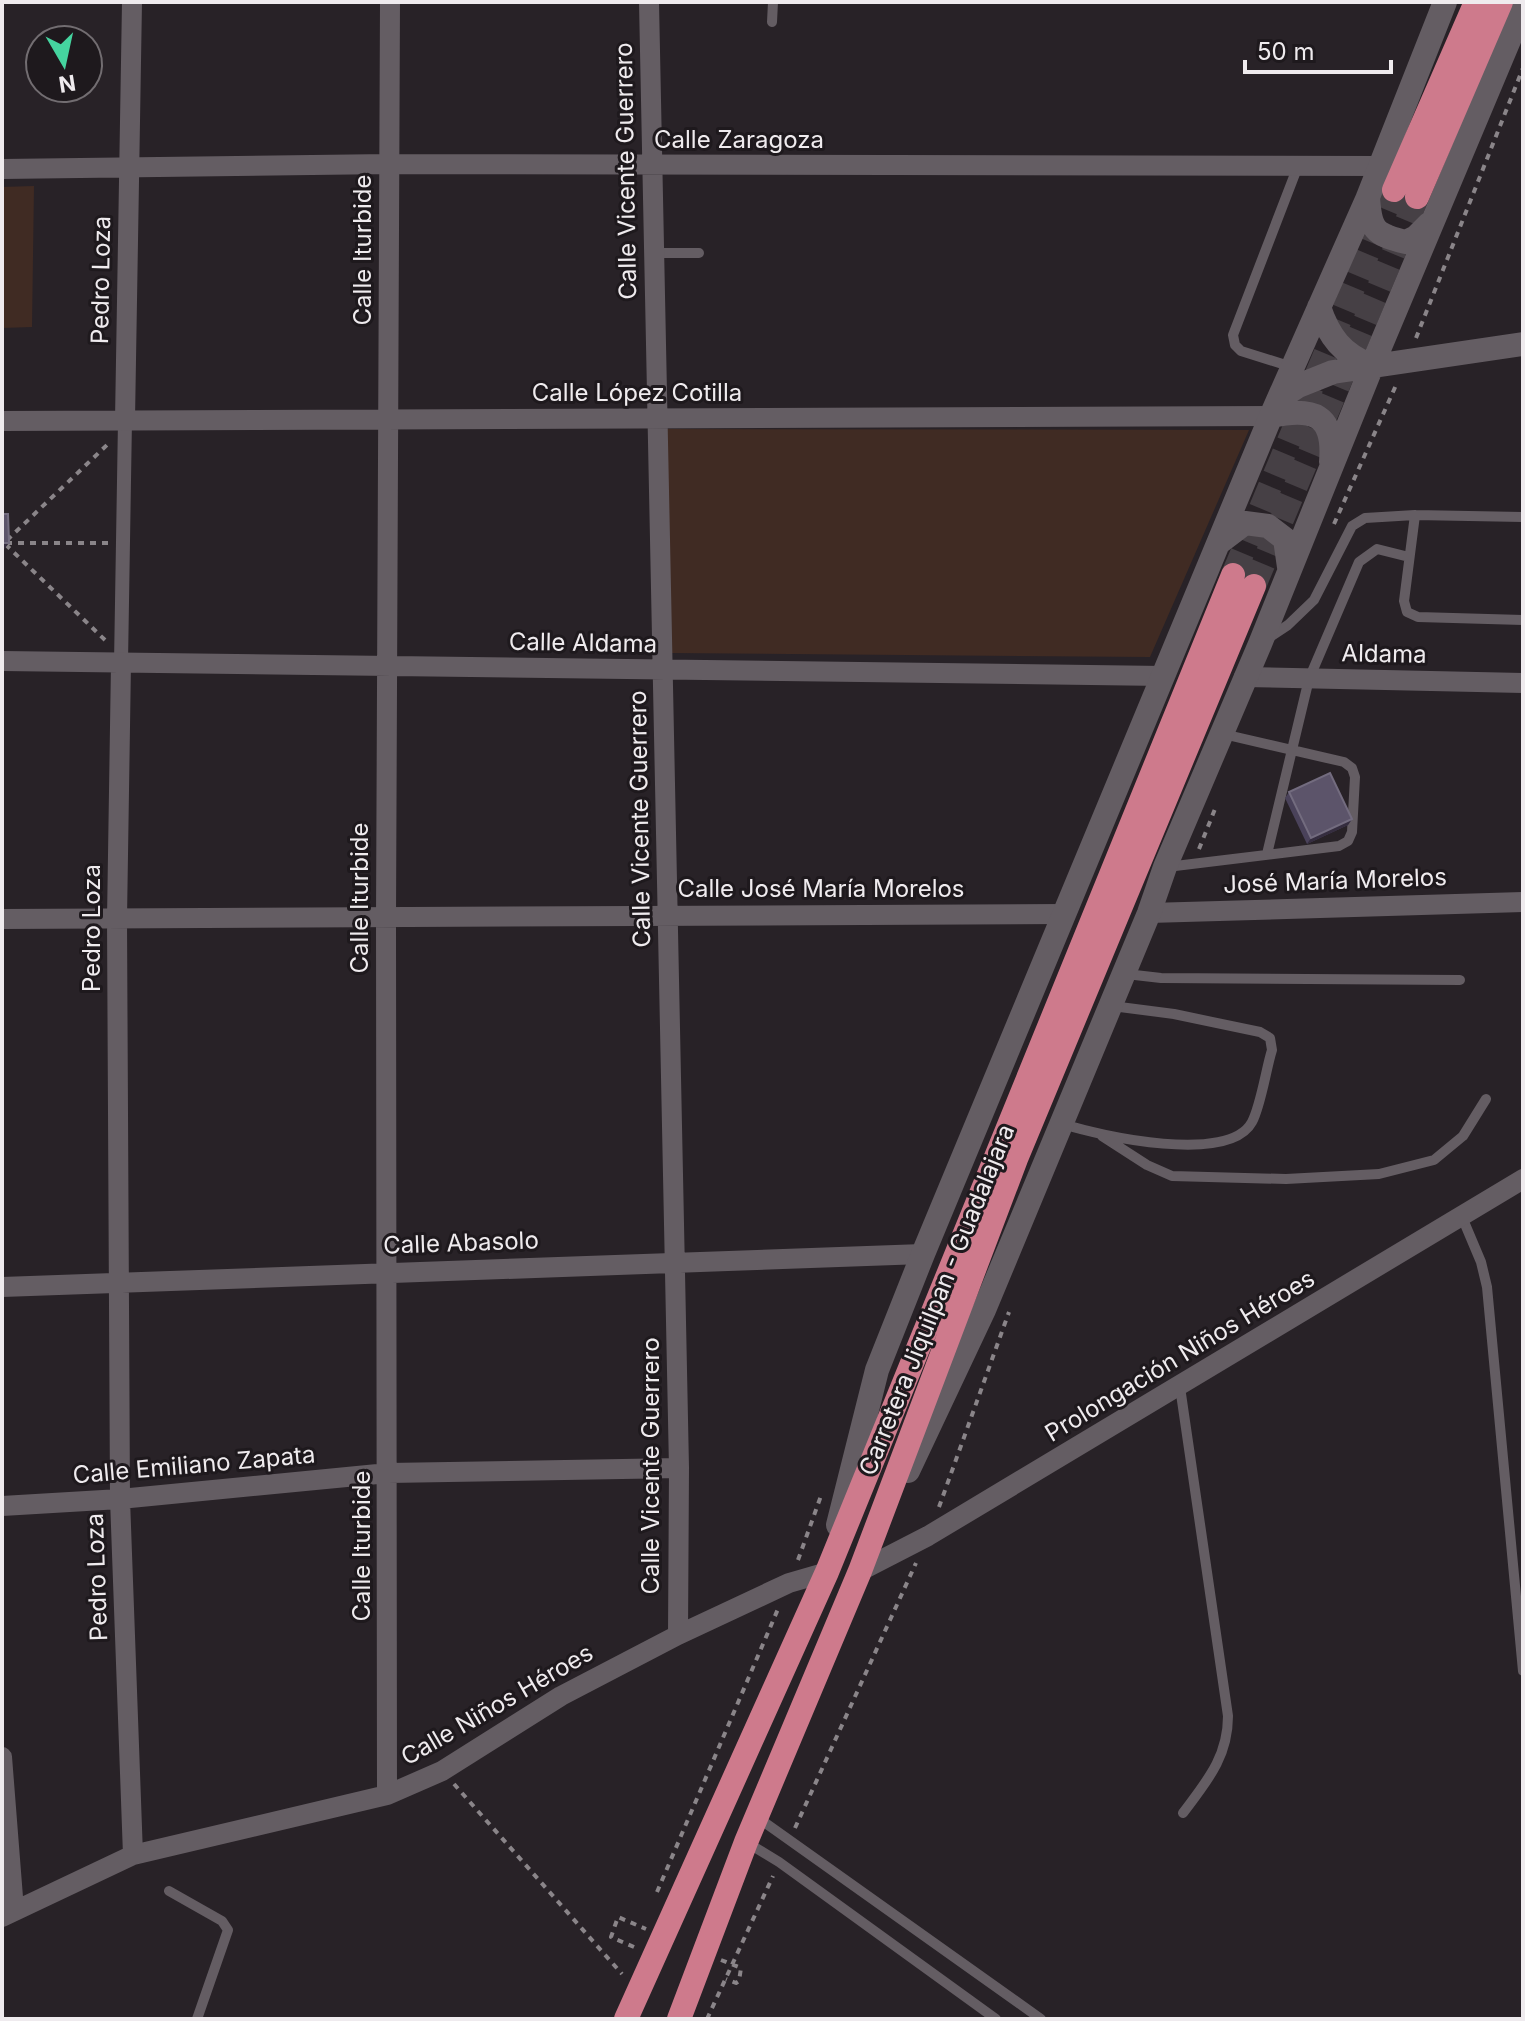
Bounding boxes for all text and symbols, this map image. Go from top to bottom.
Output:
north arrow [24,24,104,104]
scale bar [1245,24,1391,74]
text: 50 m [1257,37,1315,66]
street label: Calle Vicente Guerrero [609,42,642,300]
text: N [57,70,77,98]
street label: Calle Zaragoza [654,125,824,154]
street label: Calle Iturbide [348,175,377,325]
street label: Pedro Loza [85,216,116,344]
street label: Calle López Cotilla [532,378,742,407]
street label: Calle Aldama [509,627,657,658]
street label: Aldama [1341,638,1427,669]
street label: Calle Vicente Guerrero [623,690,656,948]
street label: Calle Iturbide [345,823,374,973]
street label: José María Morelos [1223,862,1447,899]
street label: Pedro Loza [77,864,106,992]
street label: Calle José María Morelos [677,874,965,903]
street label: Carretera Jiquilpan - Guadalajara [853,1120,1020,1480]
street label: Calle Abasolo [383,1225,539,1260]
street label: Prolongación Niños Héroes [1040,1264,1320,1448]
street label: Calle Vicente Guerrero [636,1337,665,1595]
street label: Calle Emiliano Zapata [71,1439,316,1490]
street label: Calle Iturbide [347,1471,376,1621]
street label: Pedro Loza [80,1513,113,1641]
street label: Calle Niños Héroes [396,1638,598,1771]

